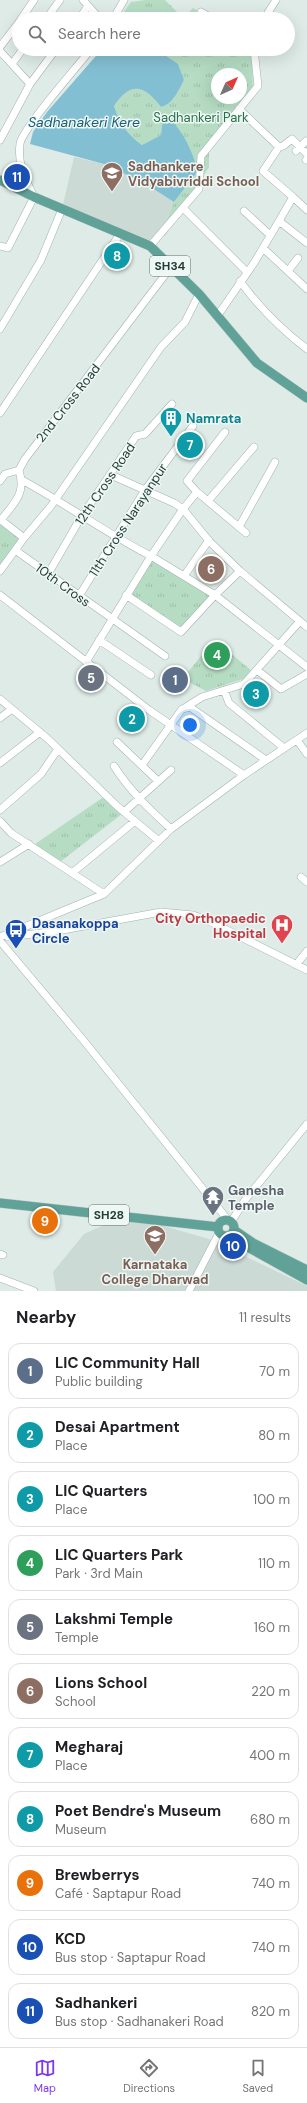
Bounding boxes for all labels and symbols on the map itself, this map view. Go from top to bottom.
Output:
north arrow [211,68,247,104]
park label: Sadhankeri Park [153,109,249,126]
water label: Sadhanakeri Kere [28,113,140,131]
place label: Sadhankere Vidyabivriddi School [128,158,259,190]
school or university icon: Sadhankere Vidyabivriddi School [99,160,125,193]
pin: 11 [4,162,30,192]
pin: 8 [104,241,130,271]
road number: SH34 [150,256,190,276]
street label: 2nd Cross Road [32,360,104,446]
building icon: Namrata [158,405,184,438]
place label: Namrata [186,410,241,427]
pin: 7 [177,430,203,460]
street label: 12th Cross Road [71,439,139,529]
street label: 11th Cross Narayanpur [85,460,171,580]
pin: 6 [198,554,224,584]
street label: 10th Cross [32,559,94,611]
pin: 4 [204,640,230,670]
pin: 5 [78,663,104,693]
pin: 1 [162,665,188,695]
pin: 3 [243,679,269,709]
pin: 2 [119,704,145,734]
your location [180,715,200,735]
place label: City Orthopaedic Hospital [155,910,266,942]
hospital icon: City Orthopaedic Hospital [269,912,295,945]
place label: Dasanakoppa Circle [32,915,119,947]
bus stop icon: Dasanakoppa Circle [3,917,29,950]
place label: Ganesha Temple [228,1182,284,1214]
temple icon: Ganesha Temple [200,1184,226,1217]
road number: SH28 [89,1205,129,1225]
pin: 9 [32,1206,58,1236]
school or university icon: Karnataka College Dharwad [142,1223,168,1256]
pin: 10 [220,1231,246,1261]
place label: Karnataka College Dharwad [101,1256,209,1288]

